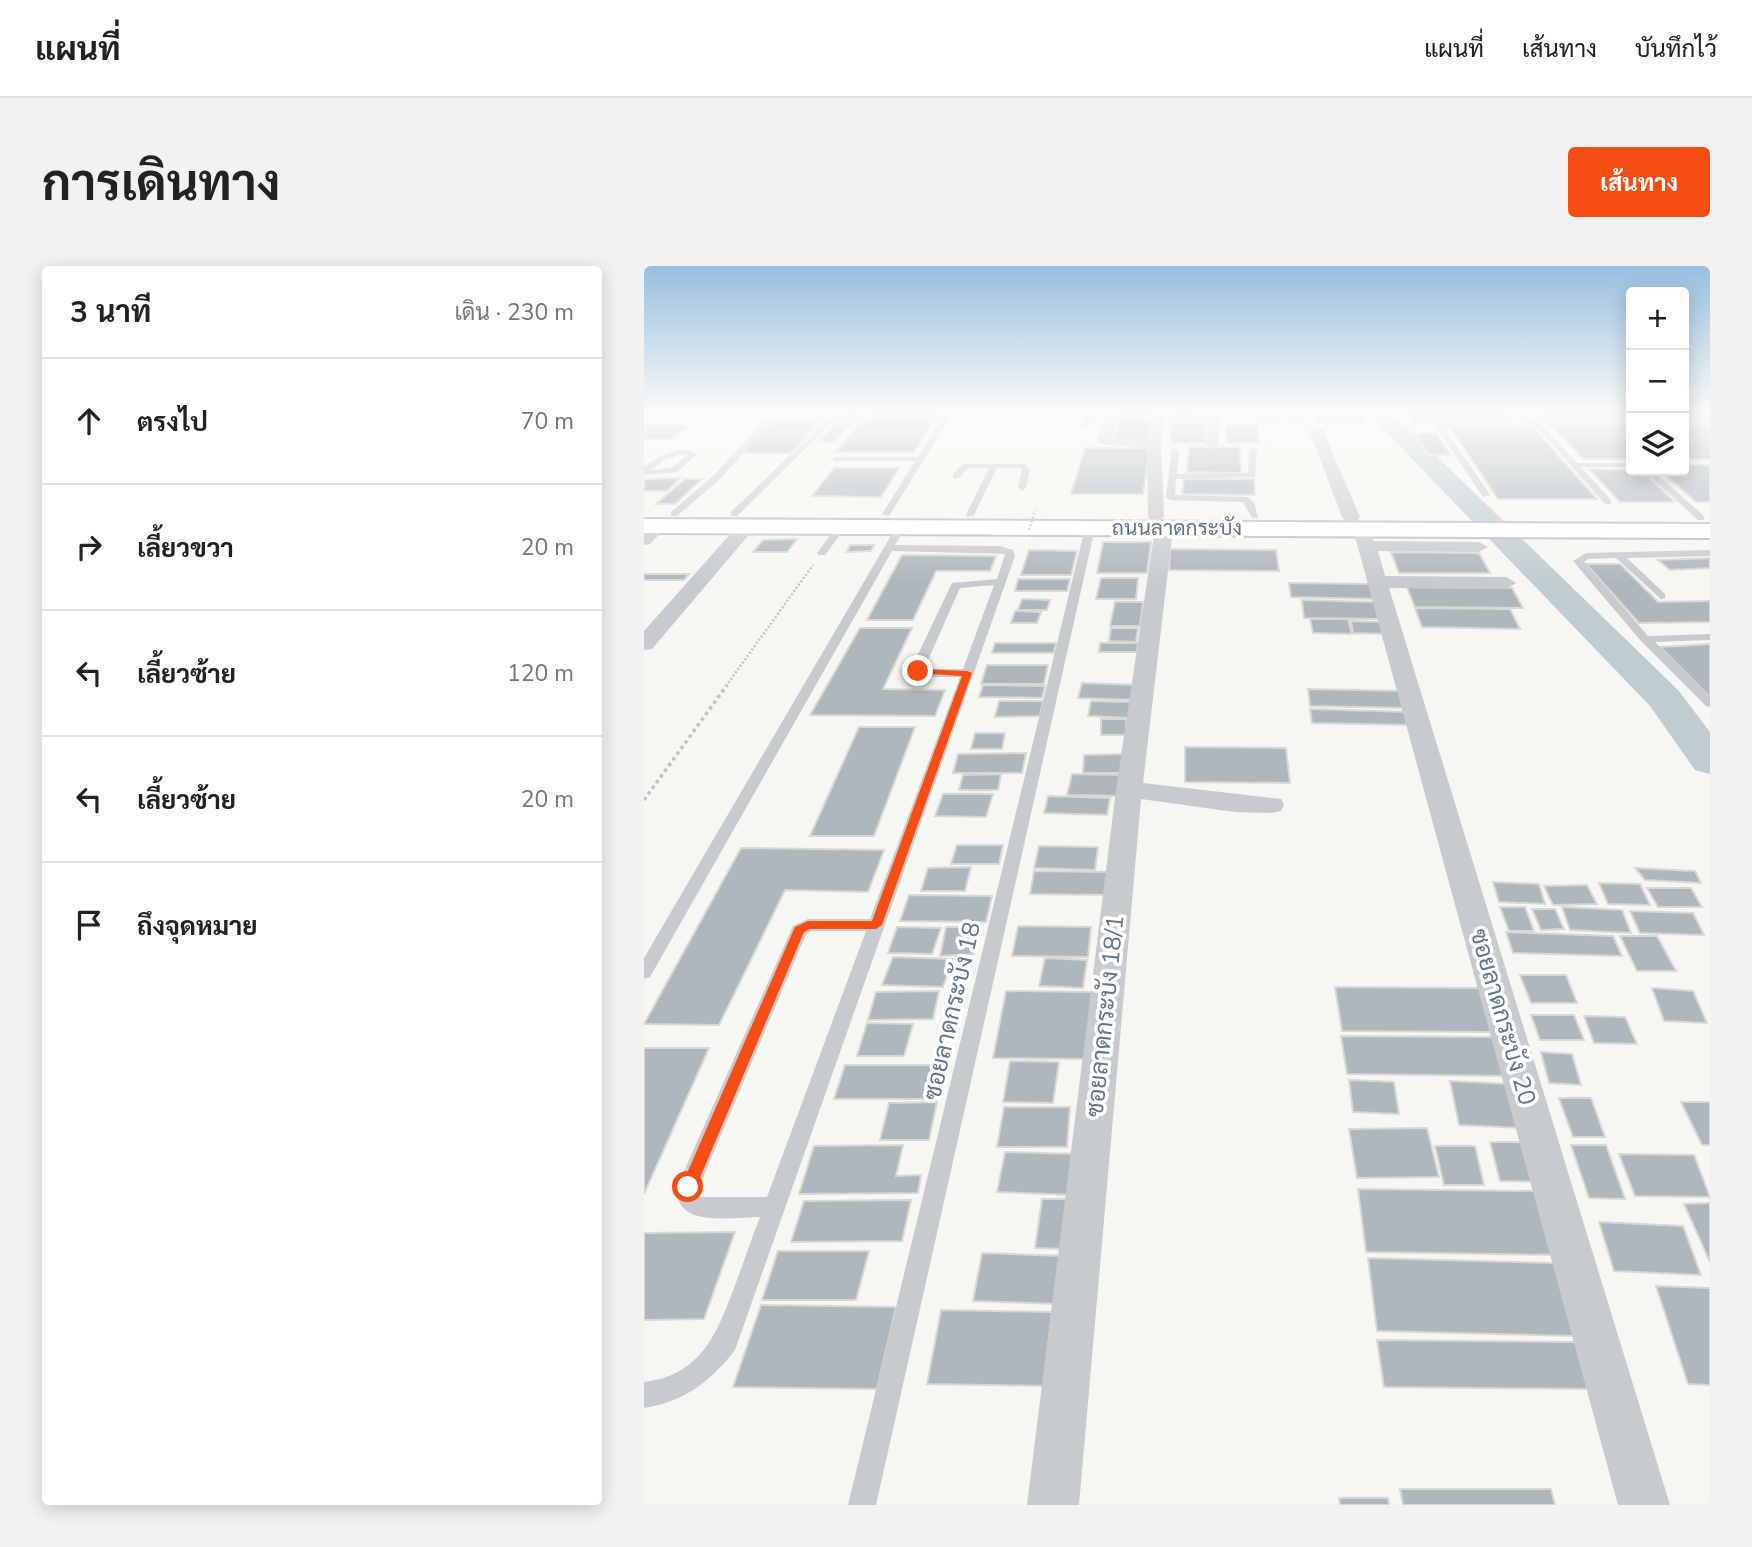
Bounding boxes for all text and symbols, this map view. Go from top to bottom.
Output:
text: แผนที่ [35,27,121,72]
text: แผนที่ [1424,33,1484,65]
text: เส้นทาง [1522,33,1597,65]
text: บันทึกไว้ [1635,33,1717,65]
button: เส้นทาง [1568,147,1710,217]
text: การเดินทาง [42,150,280,217]
map controls [1626,287,1689,476]
button: + [1626,287,1689,350]
text: 3 นาที [70,292,151,333]
text: เดิน · 230 m [455,297,574,328]
button: − [1626,350,1689,413]
icon: ahead [70,402,108,440]
text: ตรงไป [137,405,208,440]
text: 70 m [521,406,574,437]
button: layers [1626,413,1689,476]
street label: ถนนลาดกระบัง [1112,514,1242,542]
icon: right [70,528,108,566]
text: เลี้ยวขวา [137,531,234,566]
text: 20 m [521,532,574,563]
icon: left [70,654,108,692]
route end [902,655,933,686]
text: เลี้ยวซ้าย [137,657,236,692]
text: 120 m [507,658,574,689]
icon: left [70,780,108,818]
text: เลี้ยวซ้าย [137,783,236,818]
text: 20 m [521,784,574,815]
icon: arrive [70,906,108,944]
text: ถึงจุดหมาย [137,909,258,944]
street label: ซอยลาดกระบัง 18/1 [1078,913,1132,1119]
street label: ซอยลาดกระบัง 18 [916,919,988,1103]
street label: ซอยลาดกระบัง 20 [1463,925,1543,1109]
route start [672,1171,703,1202]

